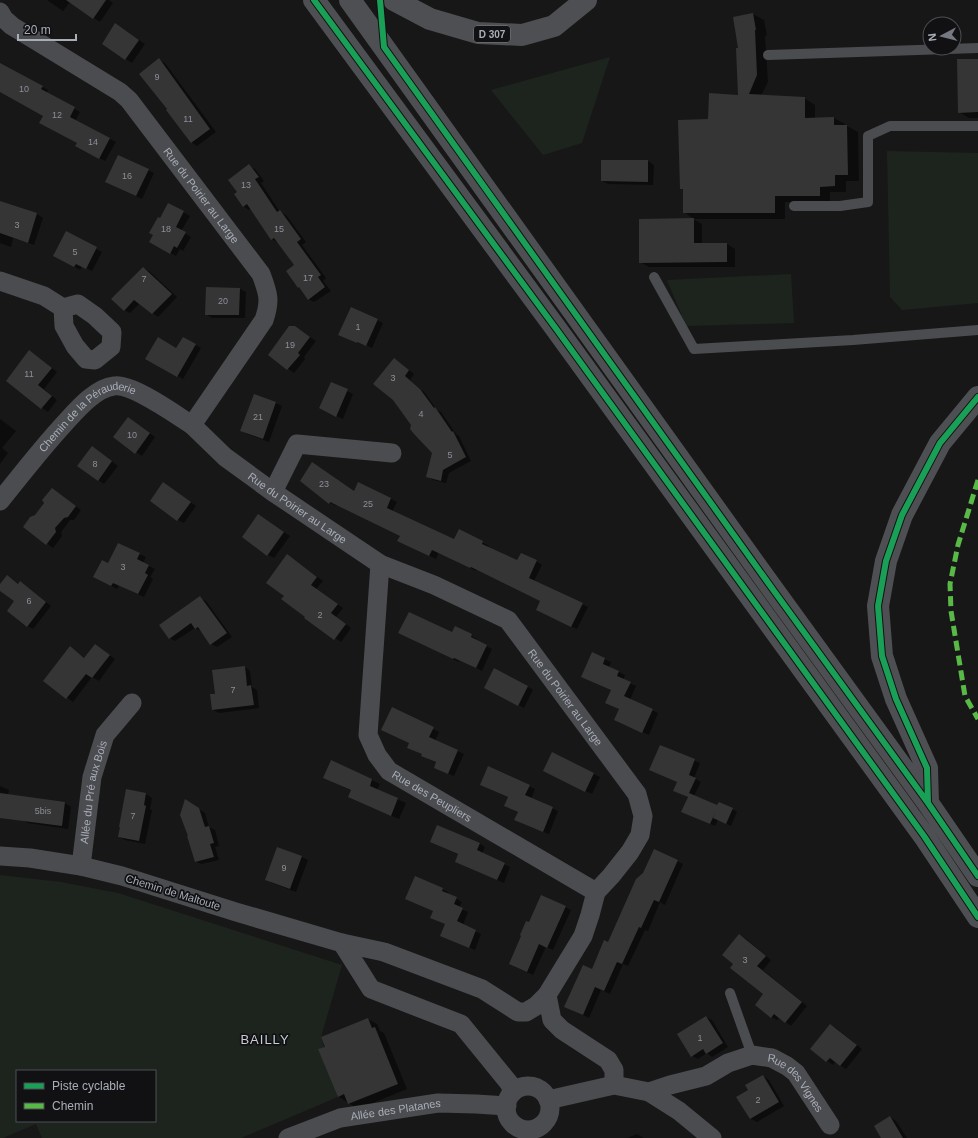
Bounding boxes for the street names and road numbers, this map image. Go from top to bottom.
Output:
road number: D 307 [474,26,510,42]
street label: Rue du Poirier au Large [161,145,241,246]
street label: Chemin de la Pérauderie [36,380,138,454]
street label: Rue du Poirier au Large [246,470,349,546]
street label: Rue du Poirier au Large [526,647,605,748]
street label: Allée du Pré aux Bois [78,738,109,845]
street label: Rue des Peupliers [390,768,474,824]
street label: Chemin de Maltoute [124,872,222,912]
street label: Rue des Vignes [767,1051,826,1114]
street label: Allée des Platanes [350,1097,441,1122]

